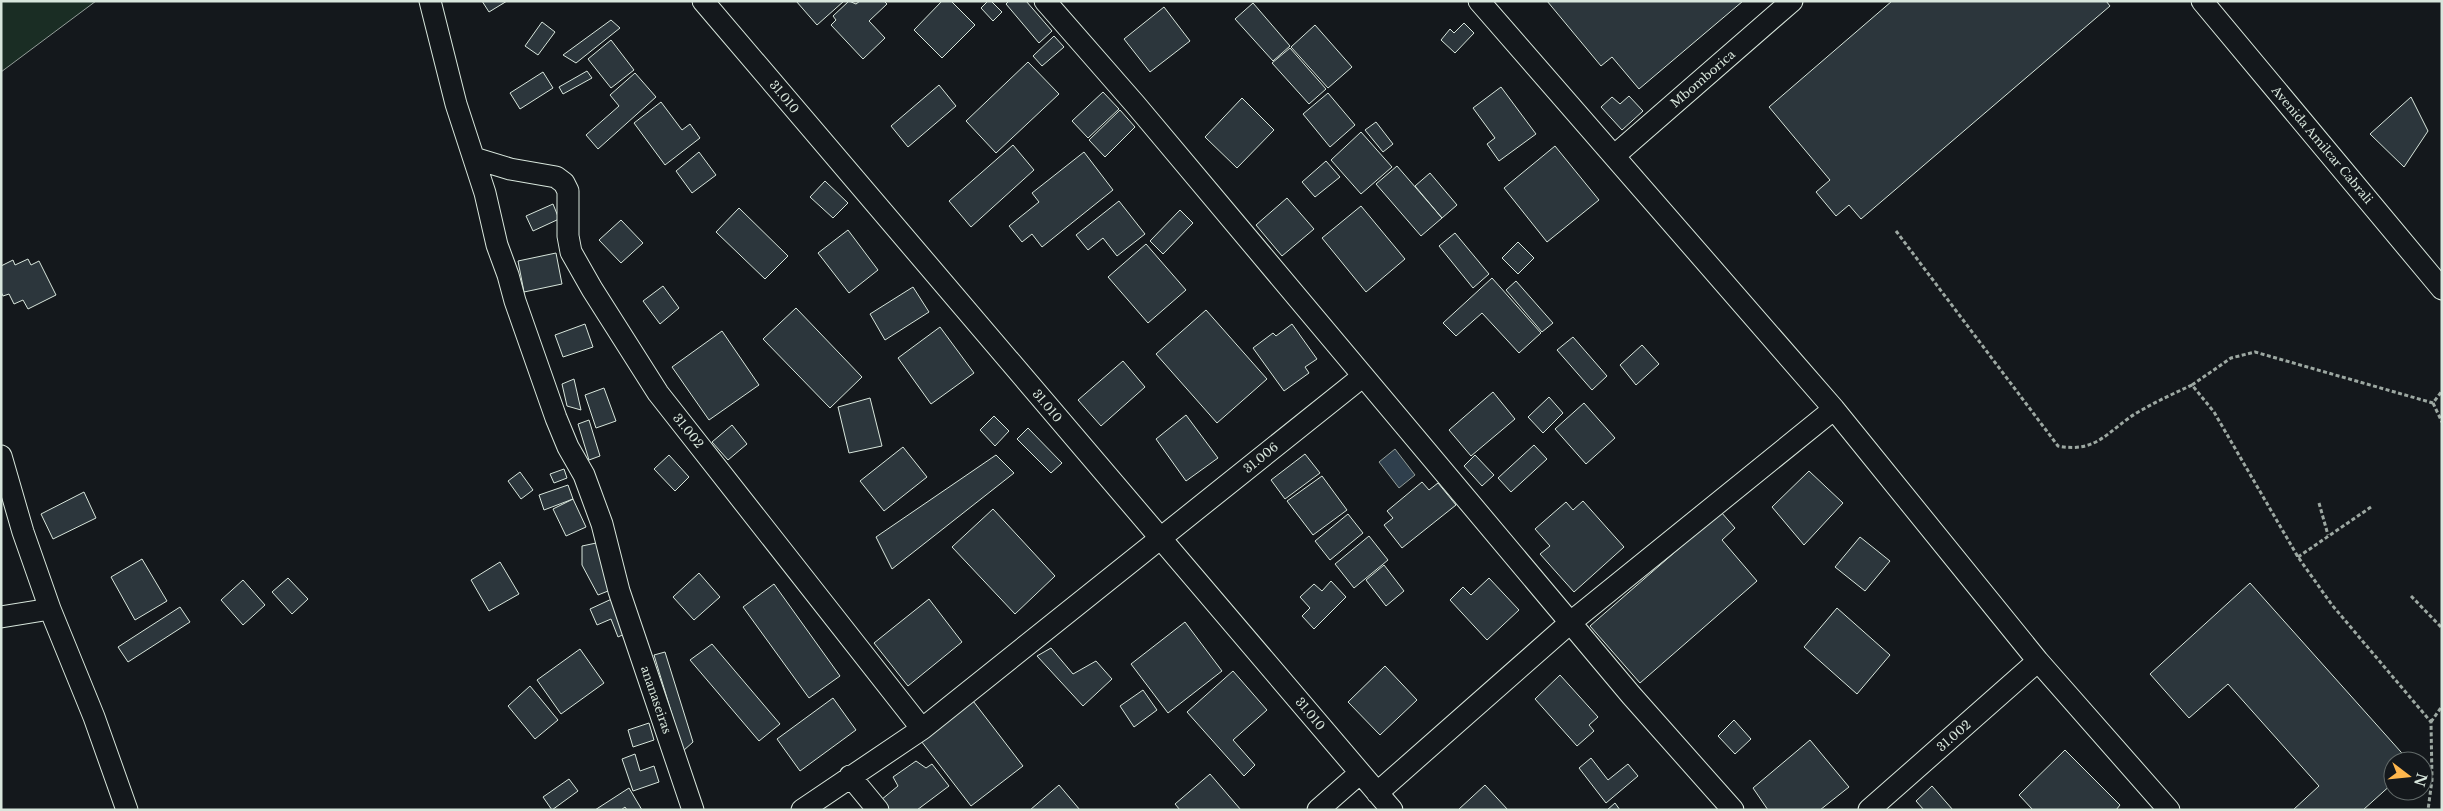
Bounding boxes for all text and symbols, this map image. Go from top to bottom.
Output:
street label: Mbomborica [1667,46,1738,111]
street label: 31.010 [766,77,802,116]
street label: Avenida Amilcar Cabrali [2268,82,2376,207]
street label: 31.010 [1029,386,1065,425]
street label: 31.002 [670,410,707,451]
street label: 31.006 [1240,439,1281,476]
street label: ananaseiras [638,664,675,736]
street label: 31.010 [1292,694,1328,733]
street label: 31.002 [1934,717,1974,754]
north arrow [2383,751,2433,801]
text: N [2410,771,2431,788]

